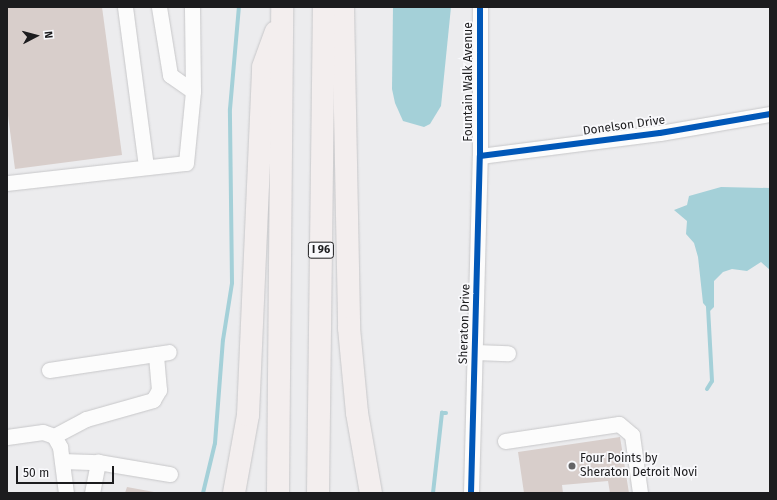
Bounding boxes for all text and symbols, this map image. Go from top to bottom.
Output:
north arrow [16,16,56,56]
street label: Fountain Walk Avenue [462,22,476,142]
text: N [42,30,55,39]
street label: Donelson Drive [582,113,666,139]
road number: I 96 [307,241,335,259]
street label: Sheraton Drive [456,284,474,364]
place label: Four Points by Sheraton Detroit Novi [580,452,697,480]
scale bar [18,458,116,484]
marker: Four Points by Sheraton Detroit Novi [567,461,577,471]
text: 50 m [23,466,49,480]

